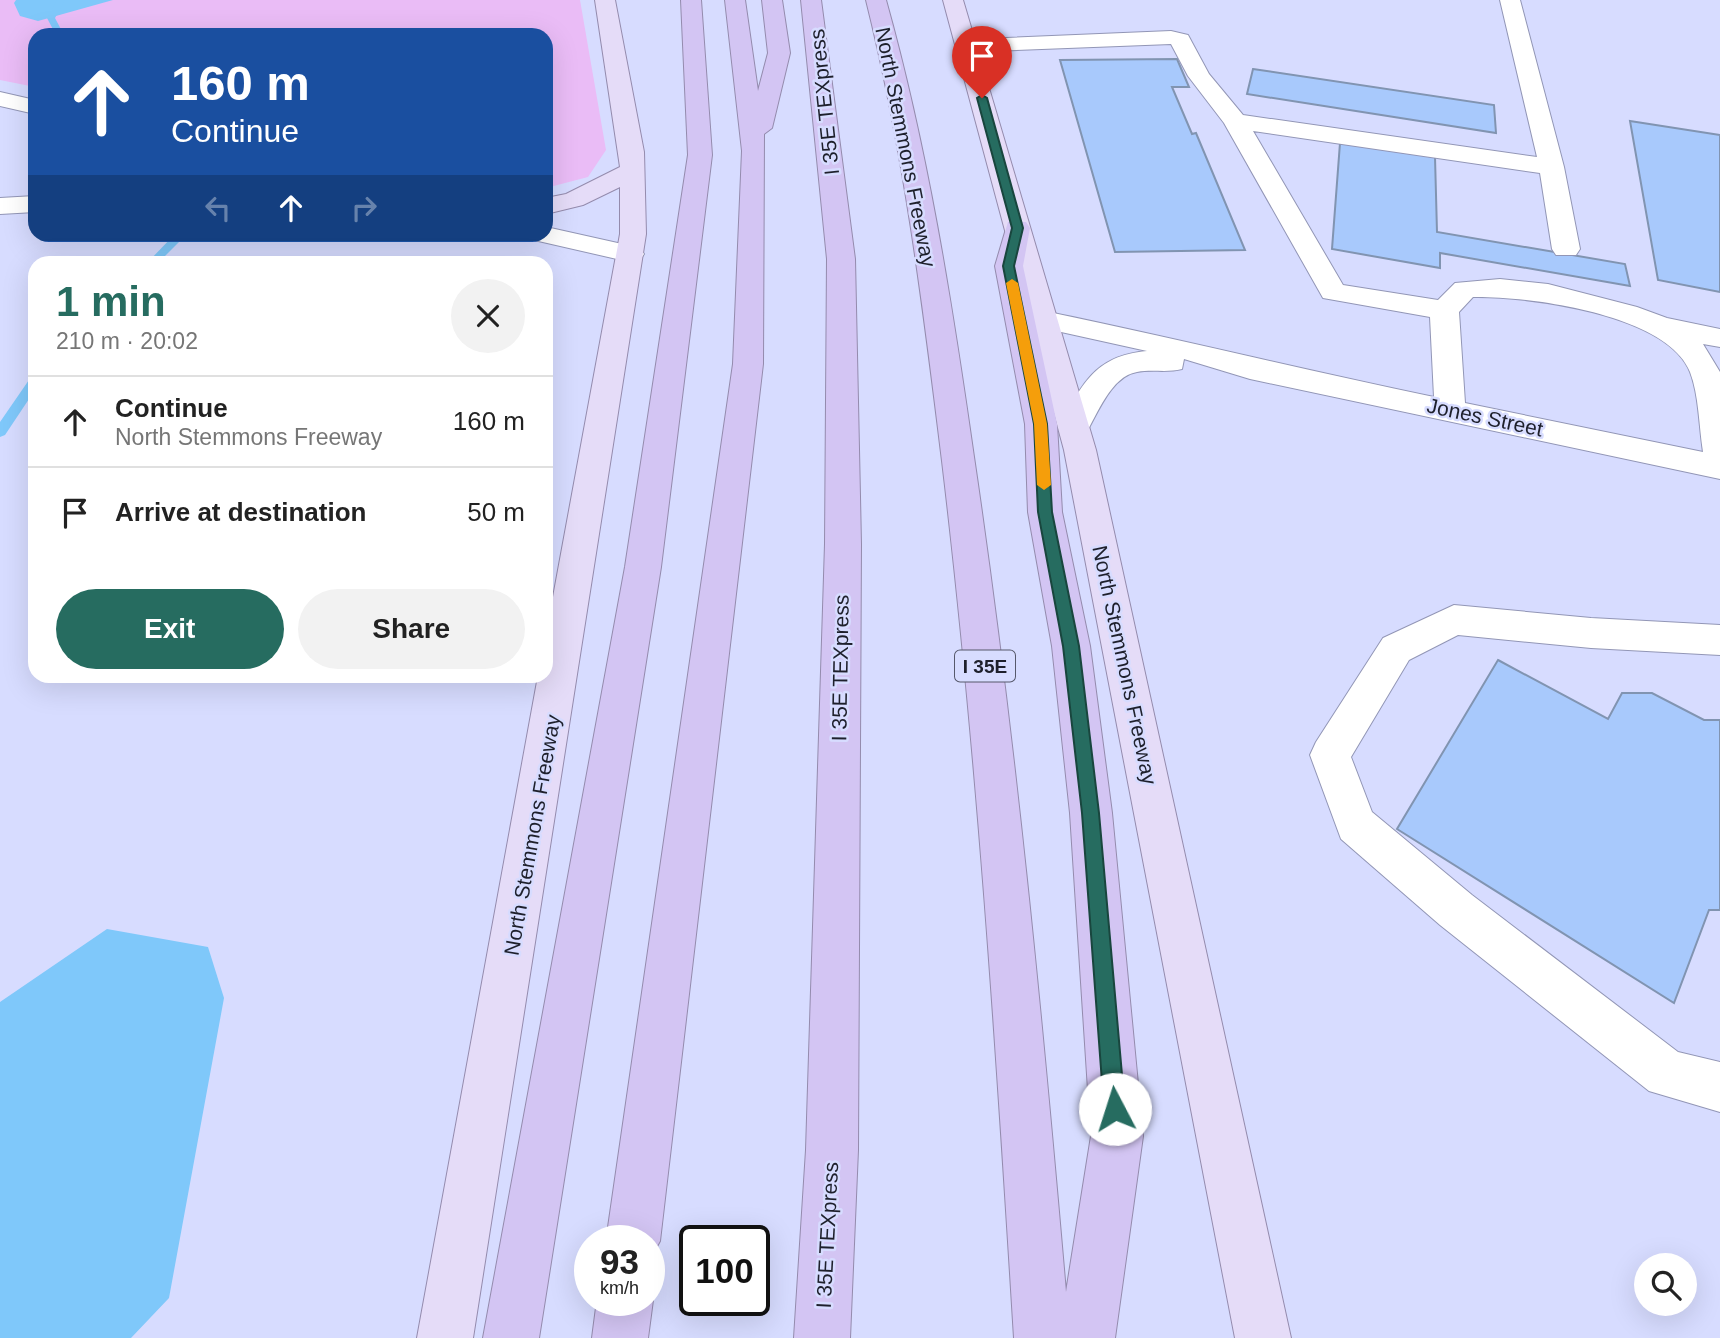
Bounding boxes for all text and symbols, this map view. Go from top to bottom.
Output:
street label: North Stemmons Freeway [871,25,941,269]
pin [952,26,1012,98]
street label: I 35E TEXpress [805,28,843,176]
icon: arrive [963,37,1001,75]
icon: ahead [56,56,147,147]
text: 160 m [171,56,310,110]
text: Continue [171,113,299,149]
icon: left [199,189,237,227]
icon: ahead [272,189,310,227]
icon: right [345,189,383,227]
text: 1 min [56,278,166,325]
button: close [451,279,525,353]
text: 210 m · 20:02 [56,328,198,354]
text: Continue [115,393,228,423]
street label: Jones Street [1425,393,1545,441]
icon: ahead [56,403,94,441]
text: 160 m [453,406,525,436]
text: North Stemmons Freeway [115,424,382,450]
icon: arrive [56,494,94,532]
text: Arrive at destination [115,497,366,527]
text: 50 m [467,497,525,527]
street label: North Stemmons Freeway [1088,543,1162,787]
button: Exit [56,589,284,669]
button: Share [298,589,525,669]
street label: I 35E TEXpress [827,594,853,742]
road number: I 35E [955,650,1015,681]
street label: North Stemmons Freeway [499,712,565,957]
position arrow [1078,1072,1152,1146]
street label: I 35E TEXpress [812,1161,842,1309]
speed limit sign: 100 [679,1225,770,1316]
text: 93 [600,1242,639,1281]
map controls [1634,1253,1697,1316]
button: search [1634,1253,1697,1316]
text: km/h [600,1278,639,1298]

